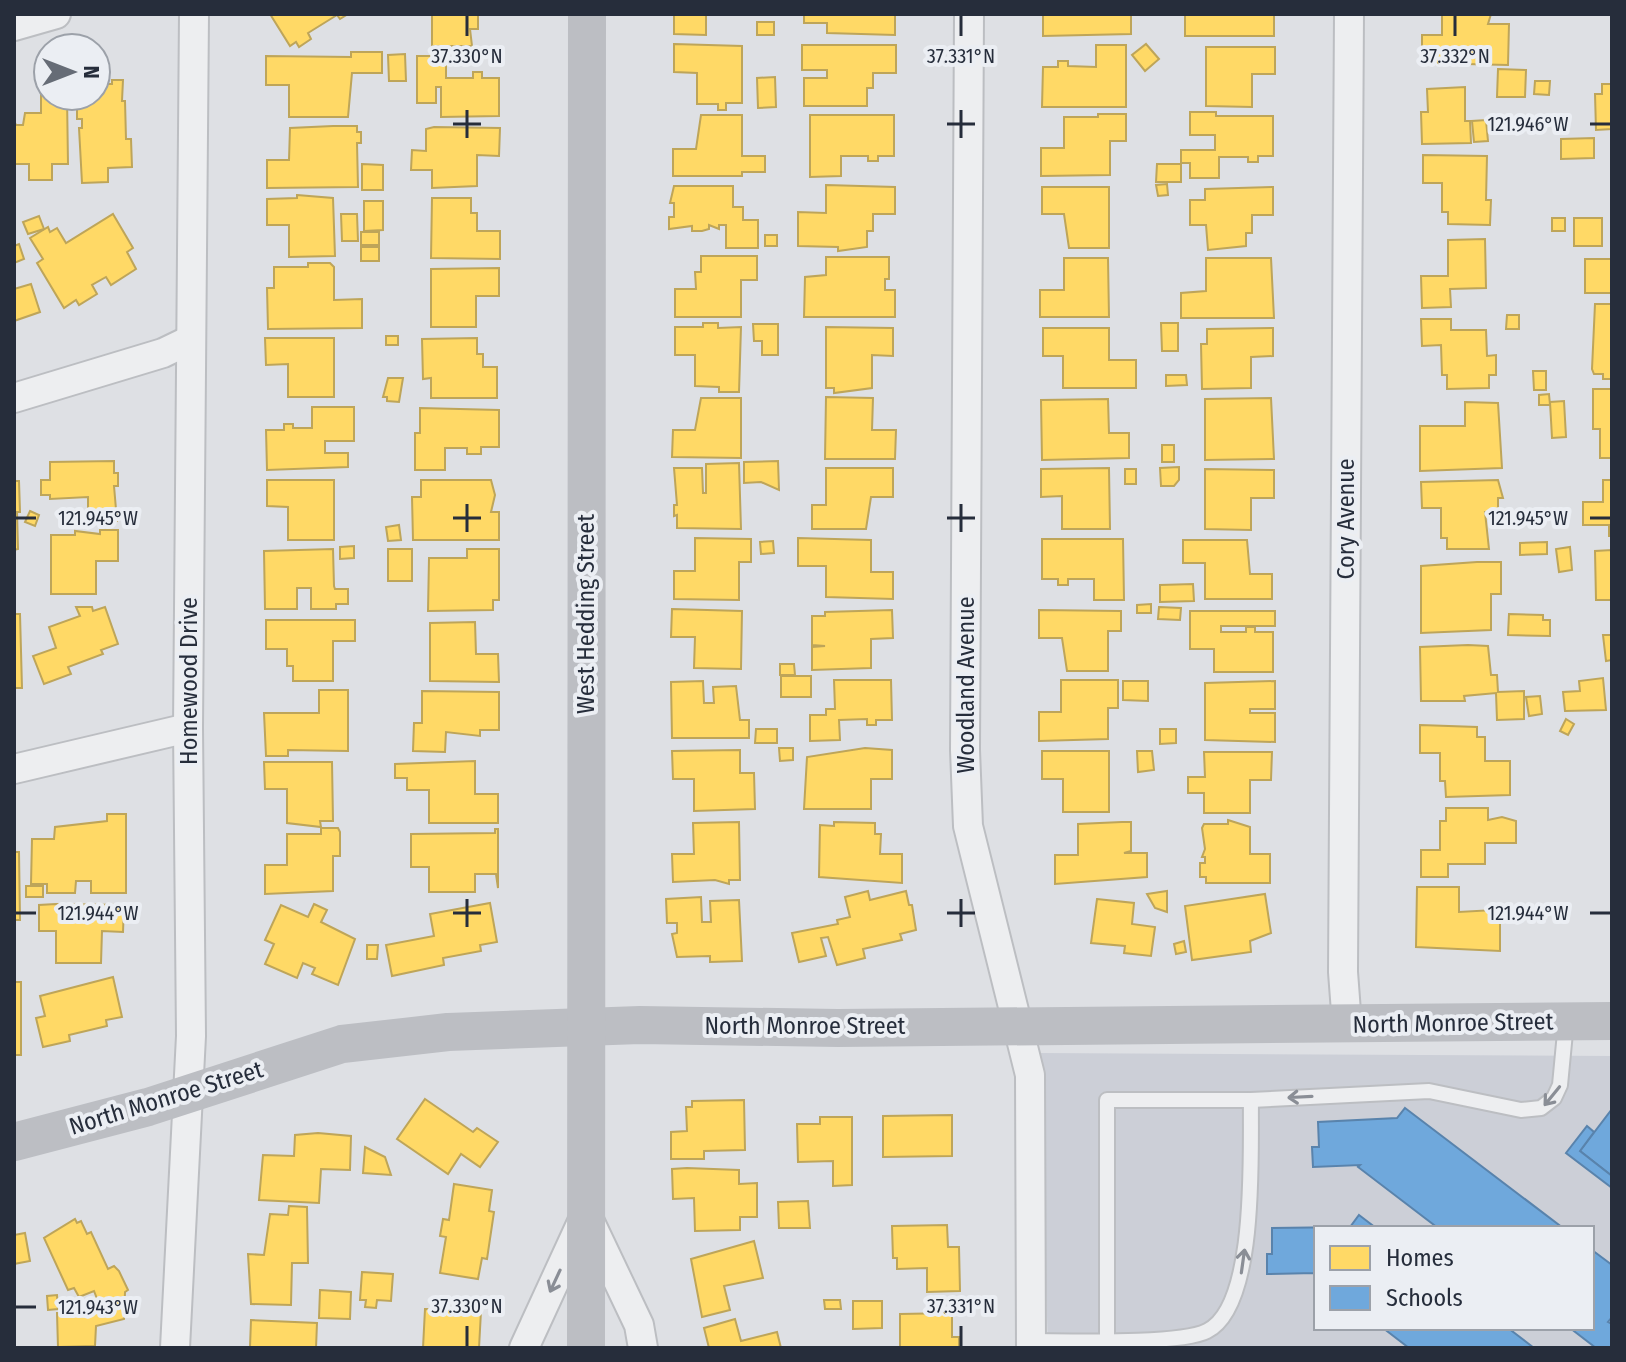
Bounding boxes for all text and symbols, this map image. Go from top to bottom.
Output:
north arrow [32,32,112,112]
text: 37.330°N [431,44,503,68]
text: 37.331°N [927,44,995,68]
text: 37.332°N [1420,44,1490,68]
text: N [78,65,105,79]
text: 121.946°W [1487,112,1569,136]
street label: Cory Avenue [1332,458,1360,580]
text: 121.945°W [58,506,138,530]
text: 121.945°W [1488,506,1568,530]
street label: West Hedding Street [572,514,600,714]
street label: Woodland Avenue [952,596,980,774]
street label: Homewood Drive [175,597,203,765]
text: 121.944°W [58,901,139,925]
text: 121.944°W [1488,901,1569,925]
street label: North Monroe Street [1352,1007,1554,1039]
street label: North Monroe Street [705,1012,906,1040]
street label: North Monroe Street [66,1055,266,1141]
one-way arrow [1543,1085,1561,1106]
one-way arrow [1287,1090,1314,1105]
legend [1314,1226,1594,1330]
text: Homes [1386,1244,1454,1272]
one-way arrow [1236,1248,1251,1275]
one-way arrow [547,1268,562,1292]
text: Schools [1386,1284,1463,1312]
text: 37.330°N [431,1294,503,1318]
text: 37.331°N [927,1294,995,1318]
text: 121.943°W [58,1295,138,1319]

